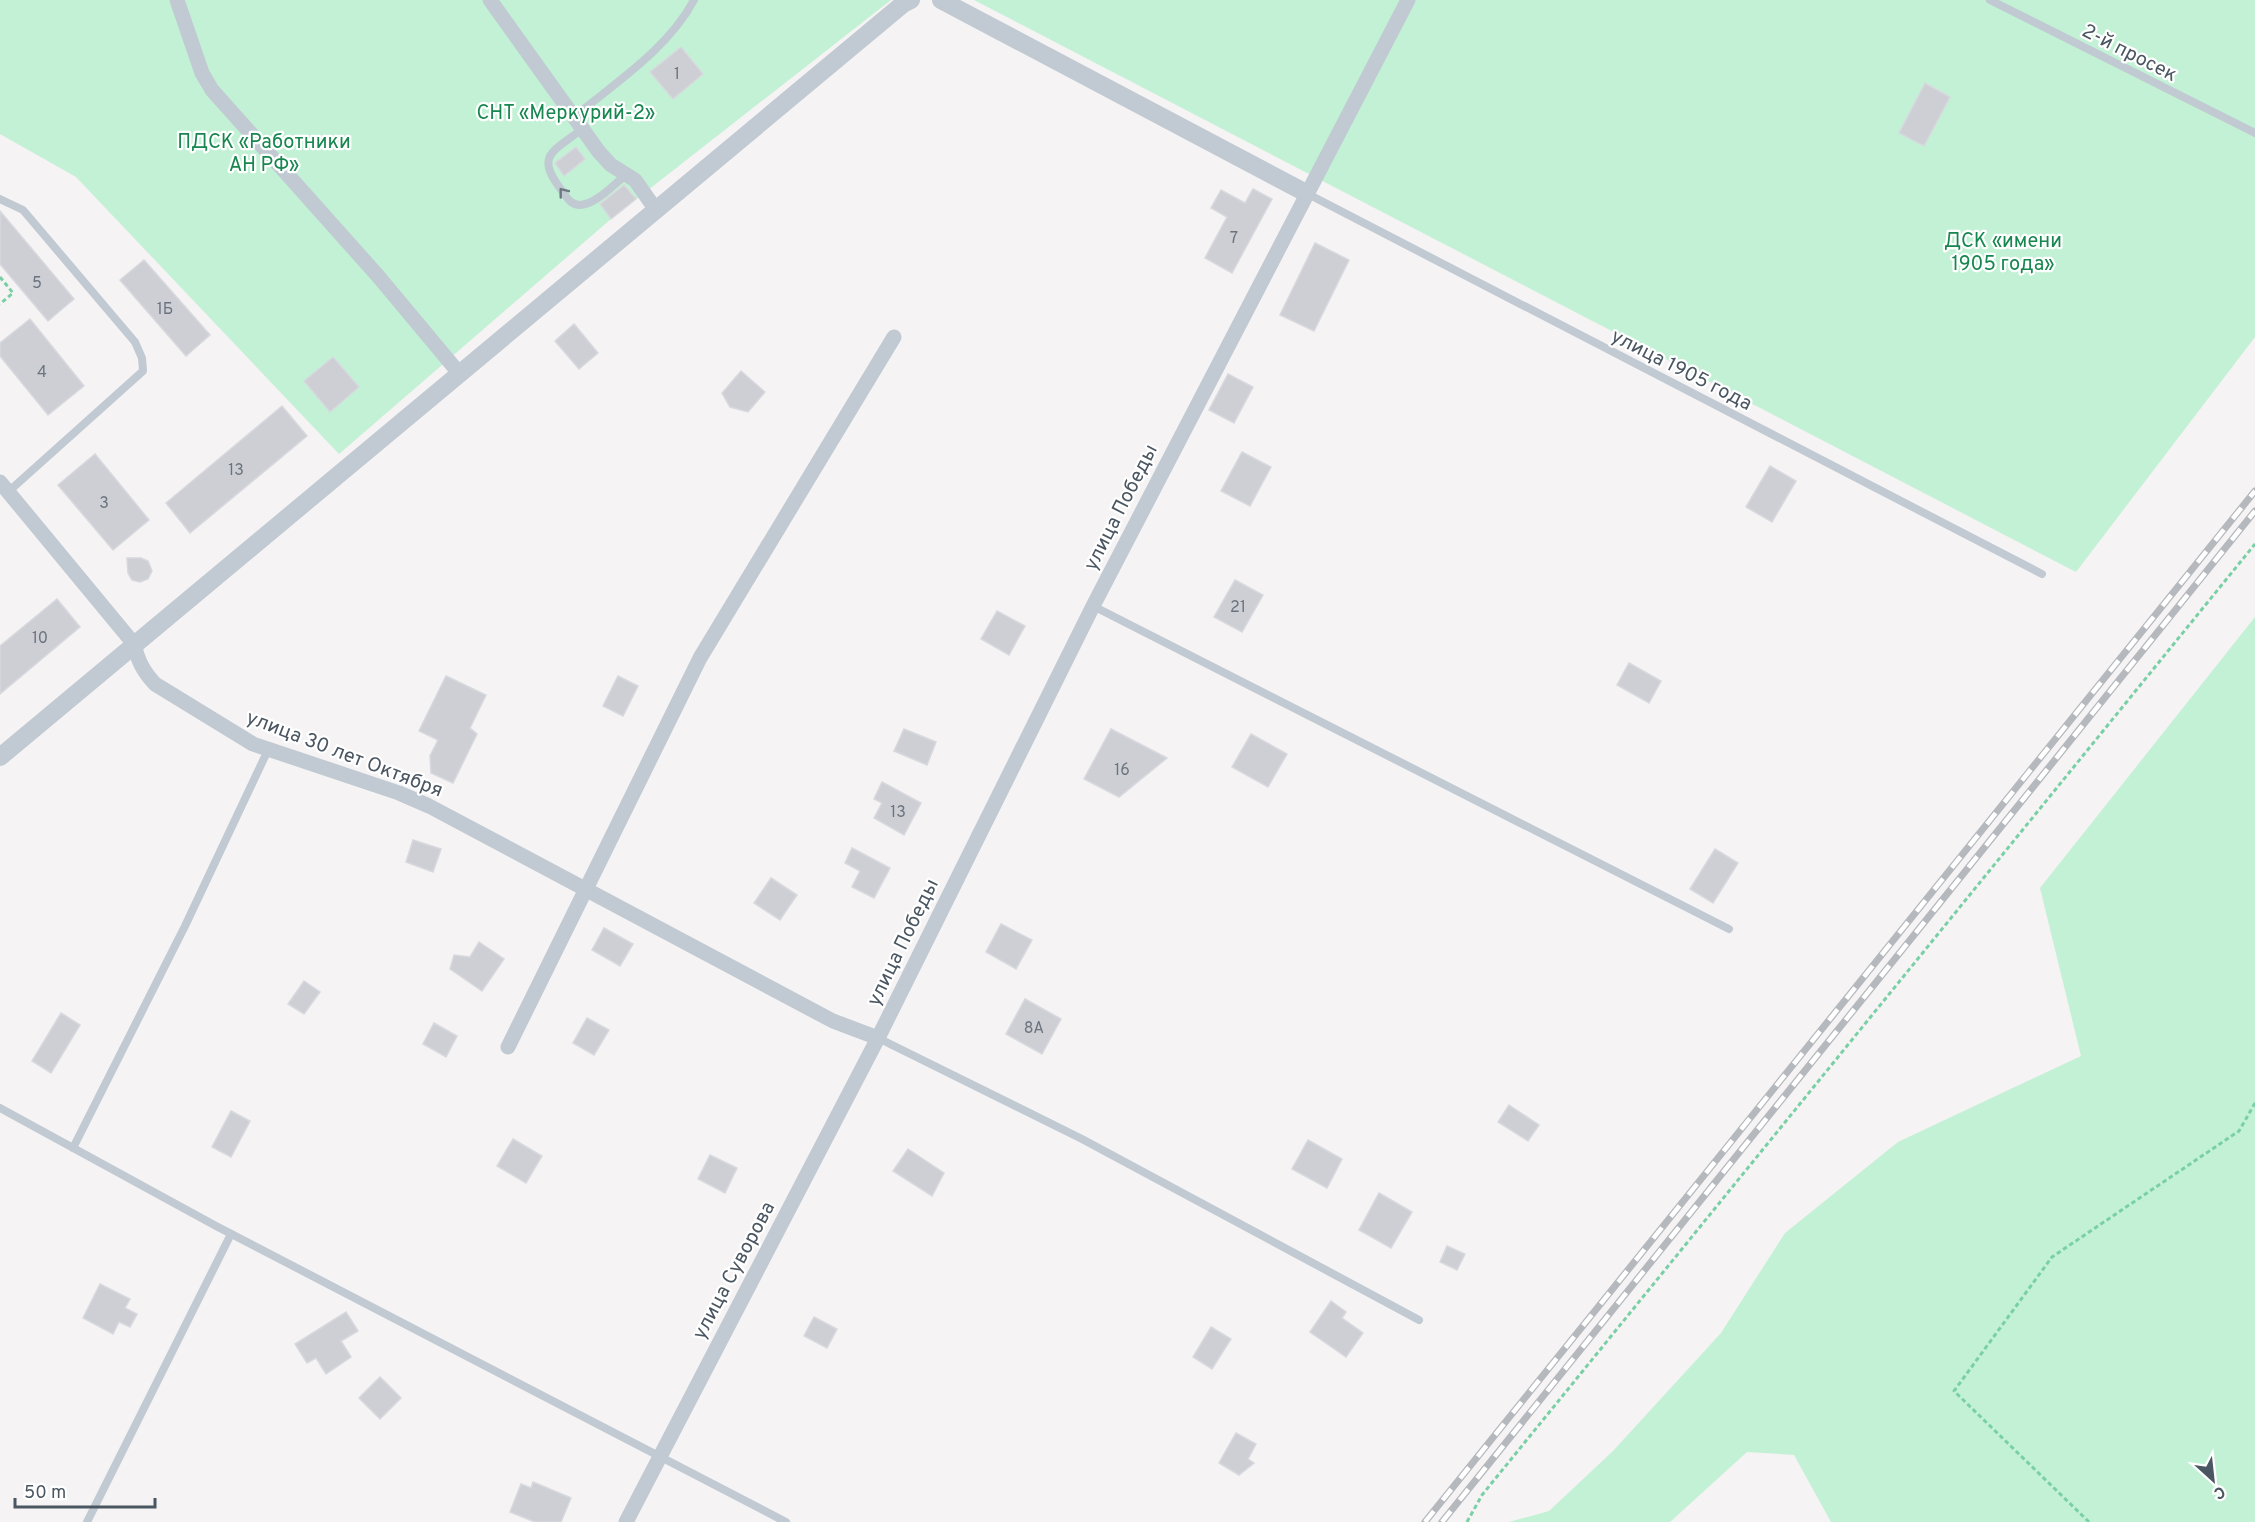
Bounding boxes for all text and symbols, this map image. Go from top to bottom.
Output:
street label: 2-й просек [2077,19,2181,89]
house number: 1 [674,65,680,85]
park label: СНТ «Меркурий-2» [477,101,655,127]
park label: ПДСК «Работники АН РФ» [177,130,351,179]
one-way arrow [559,188,570,199]
house number: 7 [1230,229,1238,249]
park label: ДСК «имени 1905 года» [1944,229,2062,278]
house number: 5 [32,274,42,294]
house number: 1Б [157,300,173,320]
street label: улица 1905 года [1606,324,1756,418]
house number: 4 [37,363,47,383]
street label: улица Победы [1079,440,1165,576]
house number: 13 [228,461,244,481]
house number: 3 [99,494,109,514]
house number: 21 [1230,598,1246,618]
house number: 10 [32,629,48,649]
street label: улица 30 лет Октября [242,705,446,804]
house number: 16 [1114,761,1130,781]
house number: 13 [890,803,906,823]
street label: улица Победы [862,875,946,1011]
house number: 8А [1024,1019,1044,1039]
street label: улица Суворова [687,1197,782,1344]
north arrow [2183,1450,2243,1510]
scale bar [15,1471,154,1509]
text: С [2210,1480,2228,1503]
text: 50 m [24,1482,66,1505]

